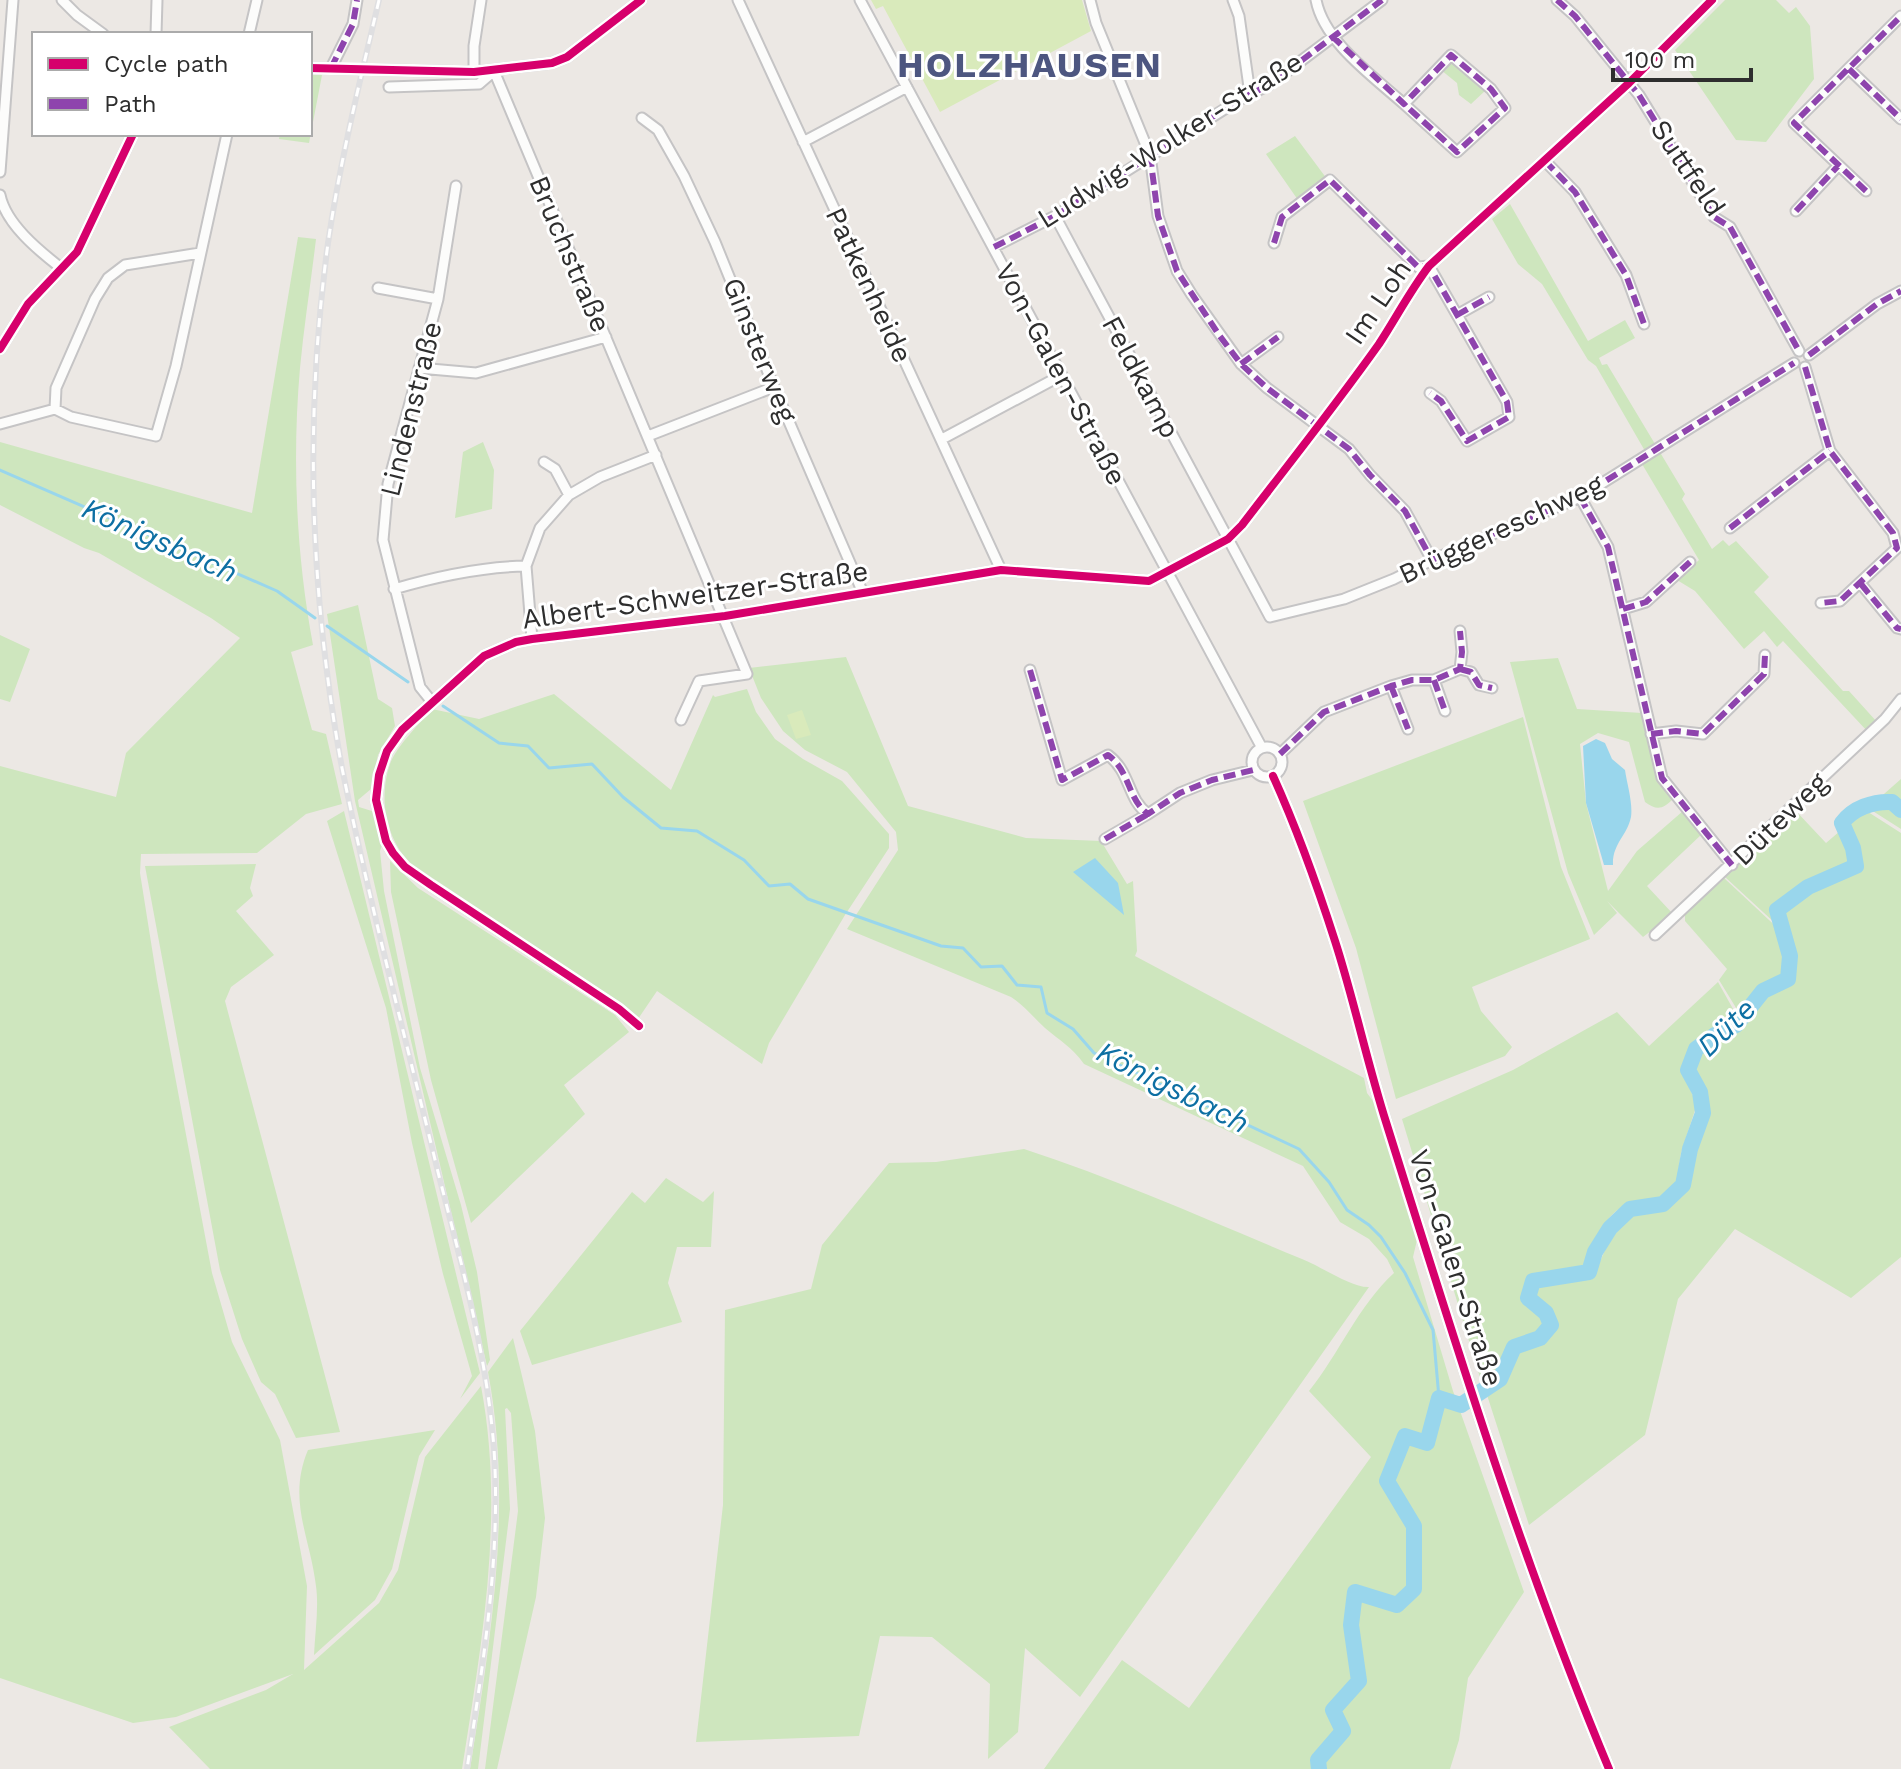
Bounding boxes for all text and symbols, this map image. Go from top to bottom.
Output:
legend [32,32,312,136]
scale bar [1613,32,1751,82]
district label: HOLZHAUSEN [897,44,1163,86]
street label: Ludwig-Wolker-Straße [1031,45,1309,235]
text: 100 m [1625,46,1695,74]
text: Cycle path [104,50,229,78]
text: Path [104,90,157,118]
street label: Suttfeld [1644,114,1732,222]
street label: Bruchstraße [522,171,618,337]
street label: Patkenheide [819,202,919,368]
street label: Im Loh [1338,253,1418,351]
street label: Von-Galen-Straße [988,257,1134,491]
street label: Ginsterweg [716,273,804,427]
street label: Feldkamp [1095,310,1187,444]
street label: Lindenstraße [373,318,449,500]
street label: Brüggereschweg [1394,467,1608,591]
water label: Königsbach [77,490,243,590]
street label: Albert-Schweitzer-Straße [520,554,870,636]
street label: Düteweg [1726,766,1834,872]
water label: Düte [1689,991,1763,1063]
water label: Königsbach [1091,1034,1255,1140]
street label: Von-Galen-Straße [1402,1145,1510,1391]

